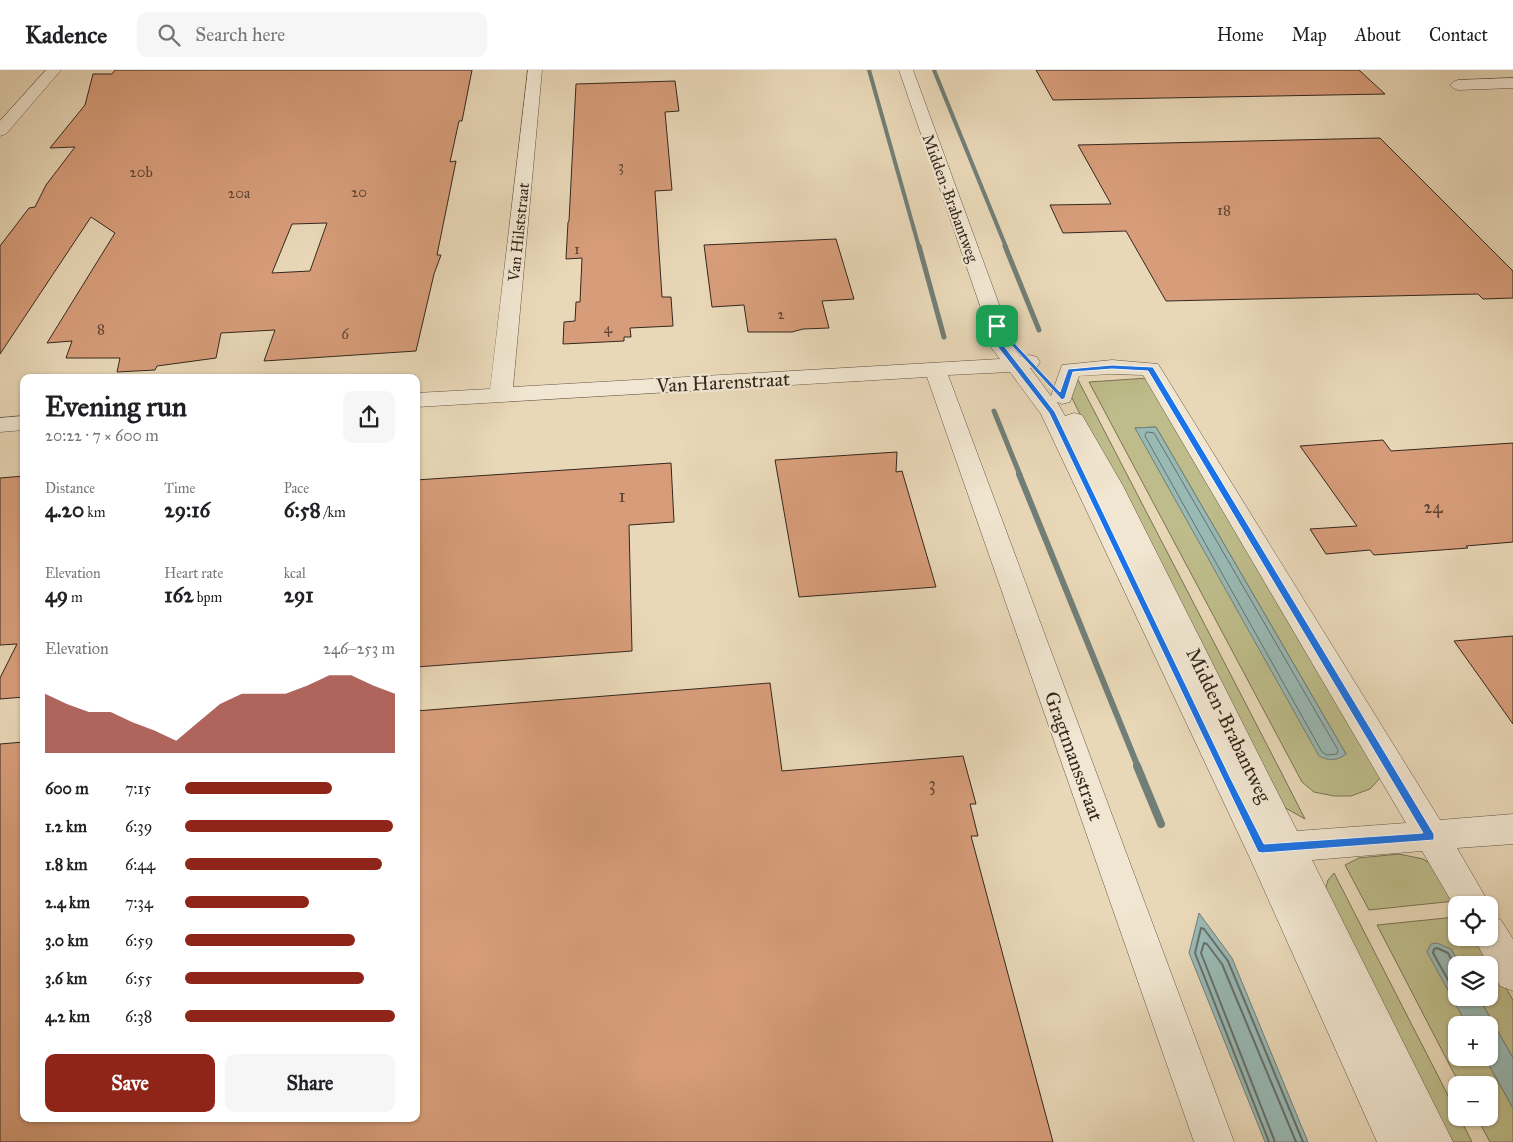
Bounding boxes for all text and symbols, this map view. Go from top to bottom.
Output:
search box [137,12,487,57]
text: Kadence [25,20,107,50]
icon: search [155,21,183,49]
text: Search here [195,23,285,46]
text: Home [1217,24,1264,46]
text: Map [1292,24,1327,46]
text: About [1355,24,1401,46]
text: Contact [1429,24,1488,46]
street label: Midden-Brabantweg [918,131,983,266]
house number: 3 [618,157,624,175]
house number: 20b [129,163,153,181]
street label: Van Hilststraat [504,181,533,284]
house number: 20 [351,183,367,201]
house number: 20a [228,184,251,202]
house number: 18 [1217,201,1231,219]
house number: 1 [574,240,580,258]
house number: 2 [777,305,785,323]
pin [976,305,1018,347]
icon: arrive [983,312,1011,340]
house number: 4 [604,319,613,337]
house number: 8 [97,320,105,338]
house number: 6 [341,325,350,343]
street label: Van Harenstraat [654,367,791,398]
text: Evening run [45,389,187,424]
button: share [343,391,395,443]
text: 20:22 · 7 × 600 m [45,426,159,445]
text: Distance [45,480,95,497]
text: Time [164,480,195,497]
text: Pace [284,480,309,497]
house number: 1 [618,485,626,507]
house number: 24 [1424,496,1443,518]
text: 4.20 [45,497,84,523]
text: 29:16 [164,497,210,523]
text: 6:58 [284,497,321,523]
text: km [84,504,105,521]
text: /km [321,504,346,521]
text: Elevation [45,565,101,582]
text: Heart rate [164,565,223,582]
text: kcal [284,565,306,582]
text: 49 [45,582,68,608]
text: 162 [164,582,194,608]
text: 291 [284,582,313,608]
text: m [68,589,83,606]
text: bpm [194,589,222,606]
text: Elevation [45,639,109,658]
text: 246–253 m [323,639,395,658]
street label: Midden-Brabantweg [1180,644,1277,807]
street label: Gragtmansstraat [1038,688,1109,824]
house number: 3 [928,773,936,795]
text: 600 m [45,779,89,798]
text: 7:15 [125,779,151,798]
text: 1.2 km [45,817,87,836]
text: 6:39 [125,817,152,836]
text: 1.8 km [45,855,87,874]
text: 6:44 [125,855,155,874]
text: 2.4 km [45,893,90,912]
text: 7:34 [125,893,153,912]
map controls [1448,896,1498,1126]
button: locate [1448,896,1498,946]
text: 3.0 km [45,931,88,950]
text: 6:59 [125,931,153,950]
button: layers [1448,956,1498,1006]
text: 3.6 km [45,969,87,988]
text: 6:55 [125,969,152,988]
text: 4.2 km [45,1007,90,1026]
text: 6:38 [125,1007,152,1026]
button: + [1448,1016,1498,1066]
button: Save [45,1054,215,1112]
button: Share [225,1054,395,1112]
button: − [1448,1076,1498,1126]

